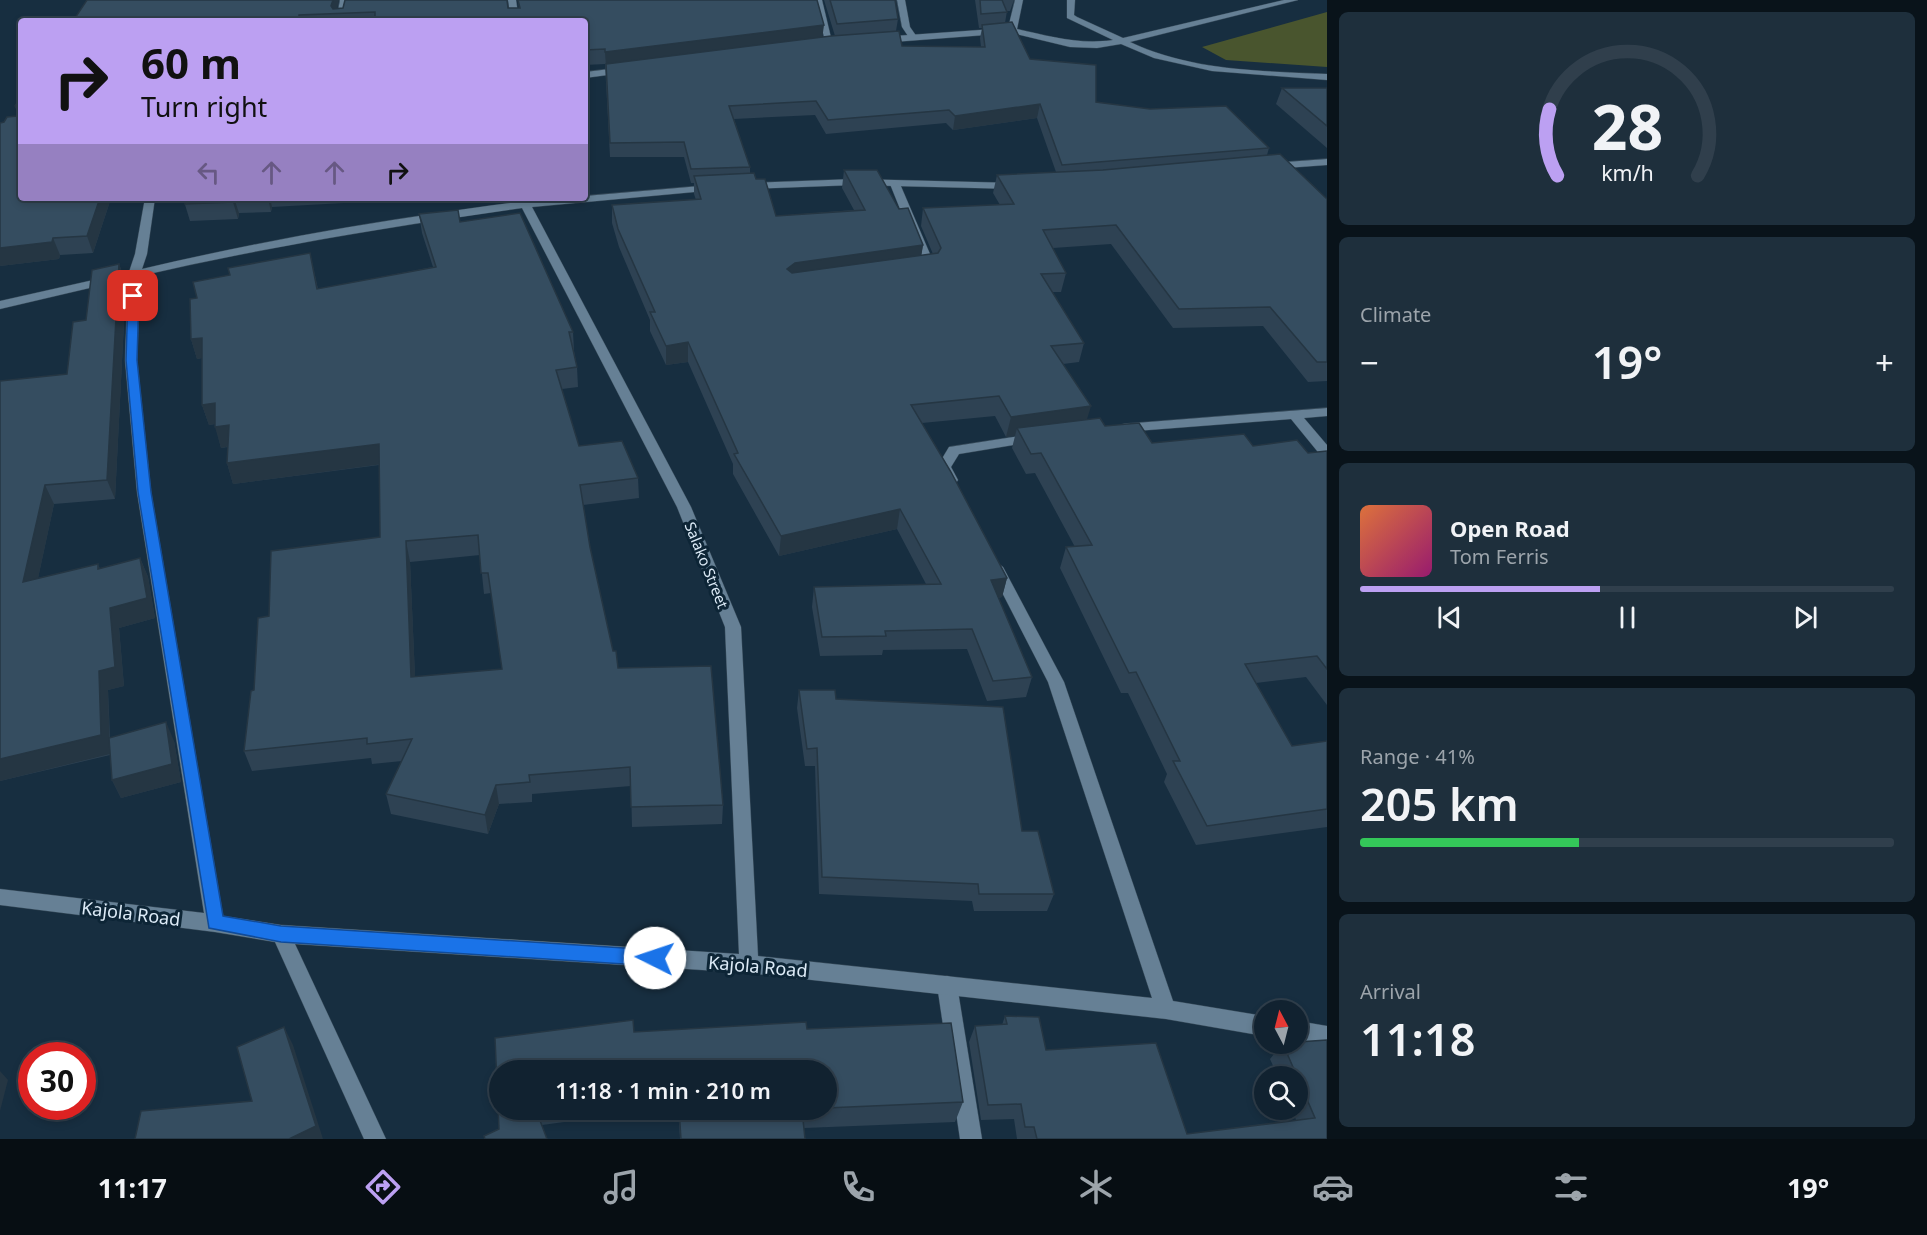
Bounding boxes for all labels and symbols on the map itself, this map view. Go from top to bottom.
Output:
pin [107,270,158,321]
street label: Salako Street [681,519,734,612]
street label: Kajola Road [80,895,182,931]
position arrow [623,926,687,990]
street label: Kajola Road [707,950,809,982]
north arrow [1254,1000,1308,1054]
speed limit sign: 30 [18,1042,96,1120]

